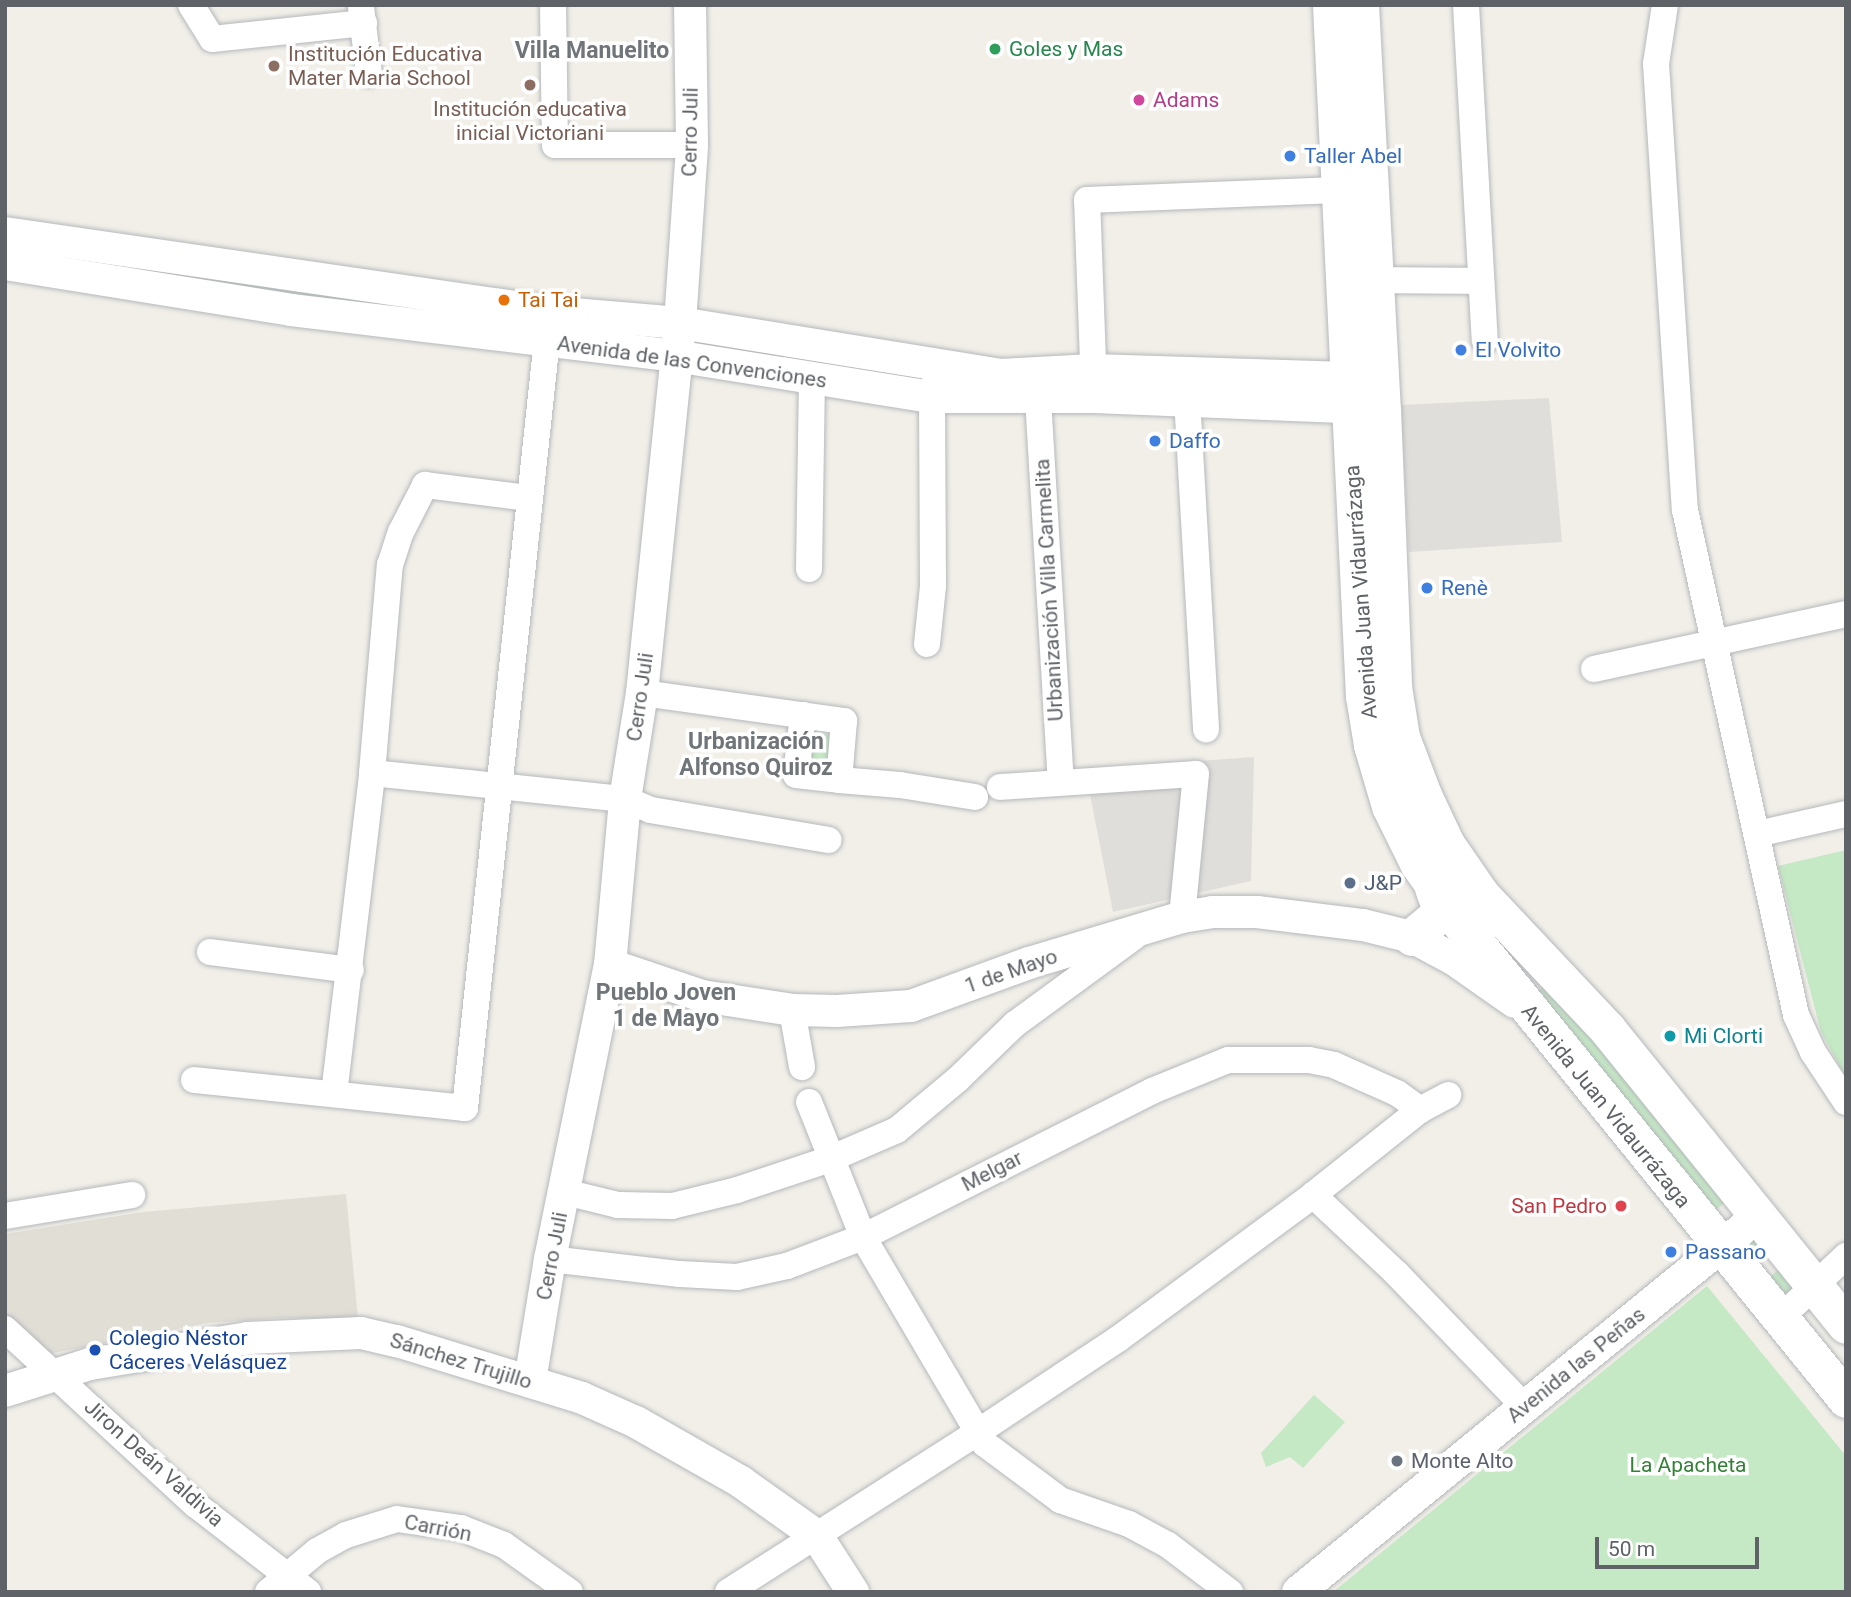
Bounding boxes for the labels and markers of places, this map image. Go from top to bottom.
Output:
place label: Goles y Mas [1009,36,1123,62]
place label: Institución Educativa Mater Maria School [288,41,482,91]
marker: Goles y Mas [987,41,1003,57]
marker: Institución Educativa Mater Maria School [266,58,282,74]
marker: Institución educativa inicial Victoriani [522,77,538,93]
place label: Adams [1153,87,1219,113]
marker: Adams [1131,92,1147,108]
place label: Institución educativa inicial Victoriani [433,96,627,146]
place label: Taller Abel [1304,143,1402,169]
marker: Taller Abel [1282,148,1298,164]
place label: Tai Tai [518,287,579,313]
marker: Tai Tai [496,292,512,308]
place label: El Volvito [1475,337,1561,363]
marker: El Volvito [1453,342,1469,358]
place label: Daffo [1169,428,1221,454]
marker: Daffo [1147,433,1163,449]
place label: Renè [1441,575,1488,601]
marker: Renè [1419,580,1435,596]
place label: J&P [1364,870,1402,896]
marker: J&P [1342,875,1358,891]
place label: Mi Clorti [1684,1023,1763,1049]
marker: Mi Clorti [1662,1028,1678,1044]
place label: San Pedro [1511,1193,1607,1219]
marker: San Pedro [1613,1198,1629,1214]
place label: Passano [1685,1239,1766,1265]
marker: Passano [1663,1244,1679,1260]
place label: Colegio Néstor Cáceres Velásquez [109,1325,287,1375]
marker: Colegio Néstor Cáceres Velásquez [87,1342,103,1358]
place label: Monte Alto [1411,1448,1514,1474]
marker: Monte Alto [1389,1453,1405,1469]

